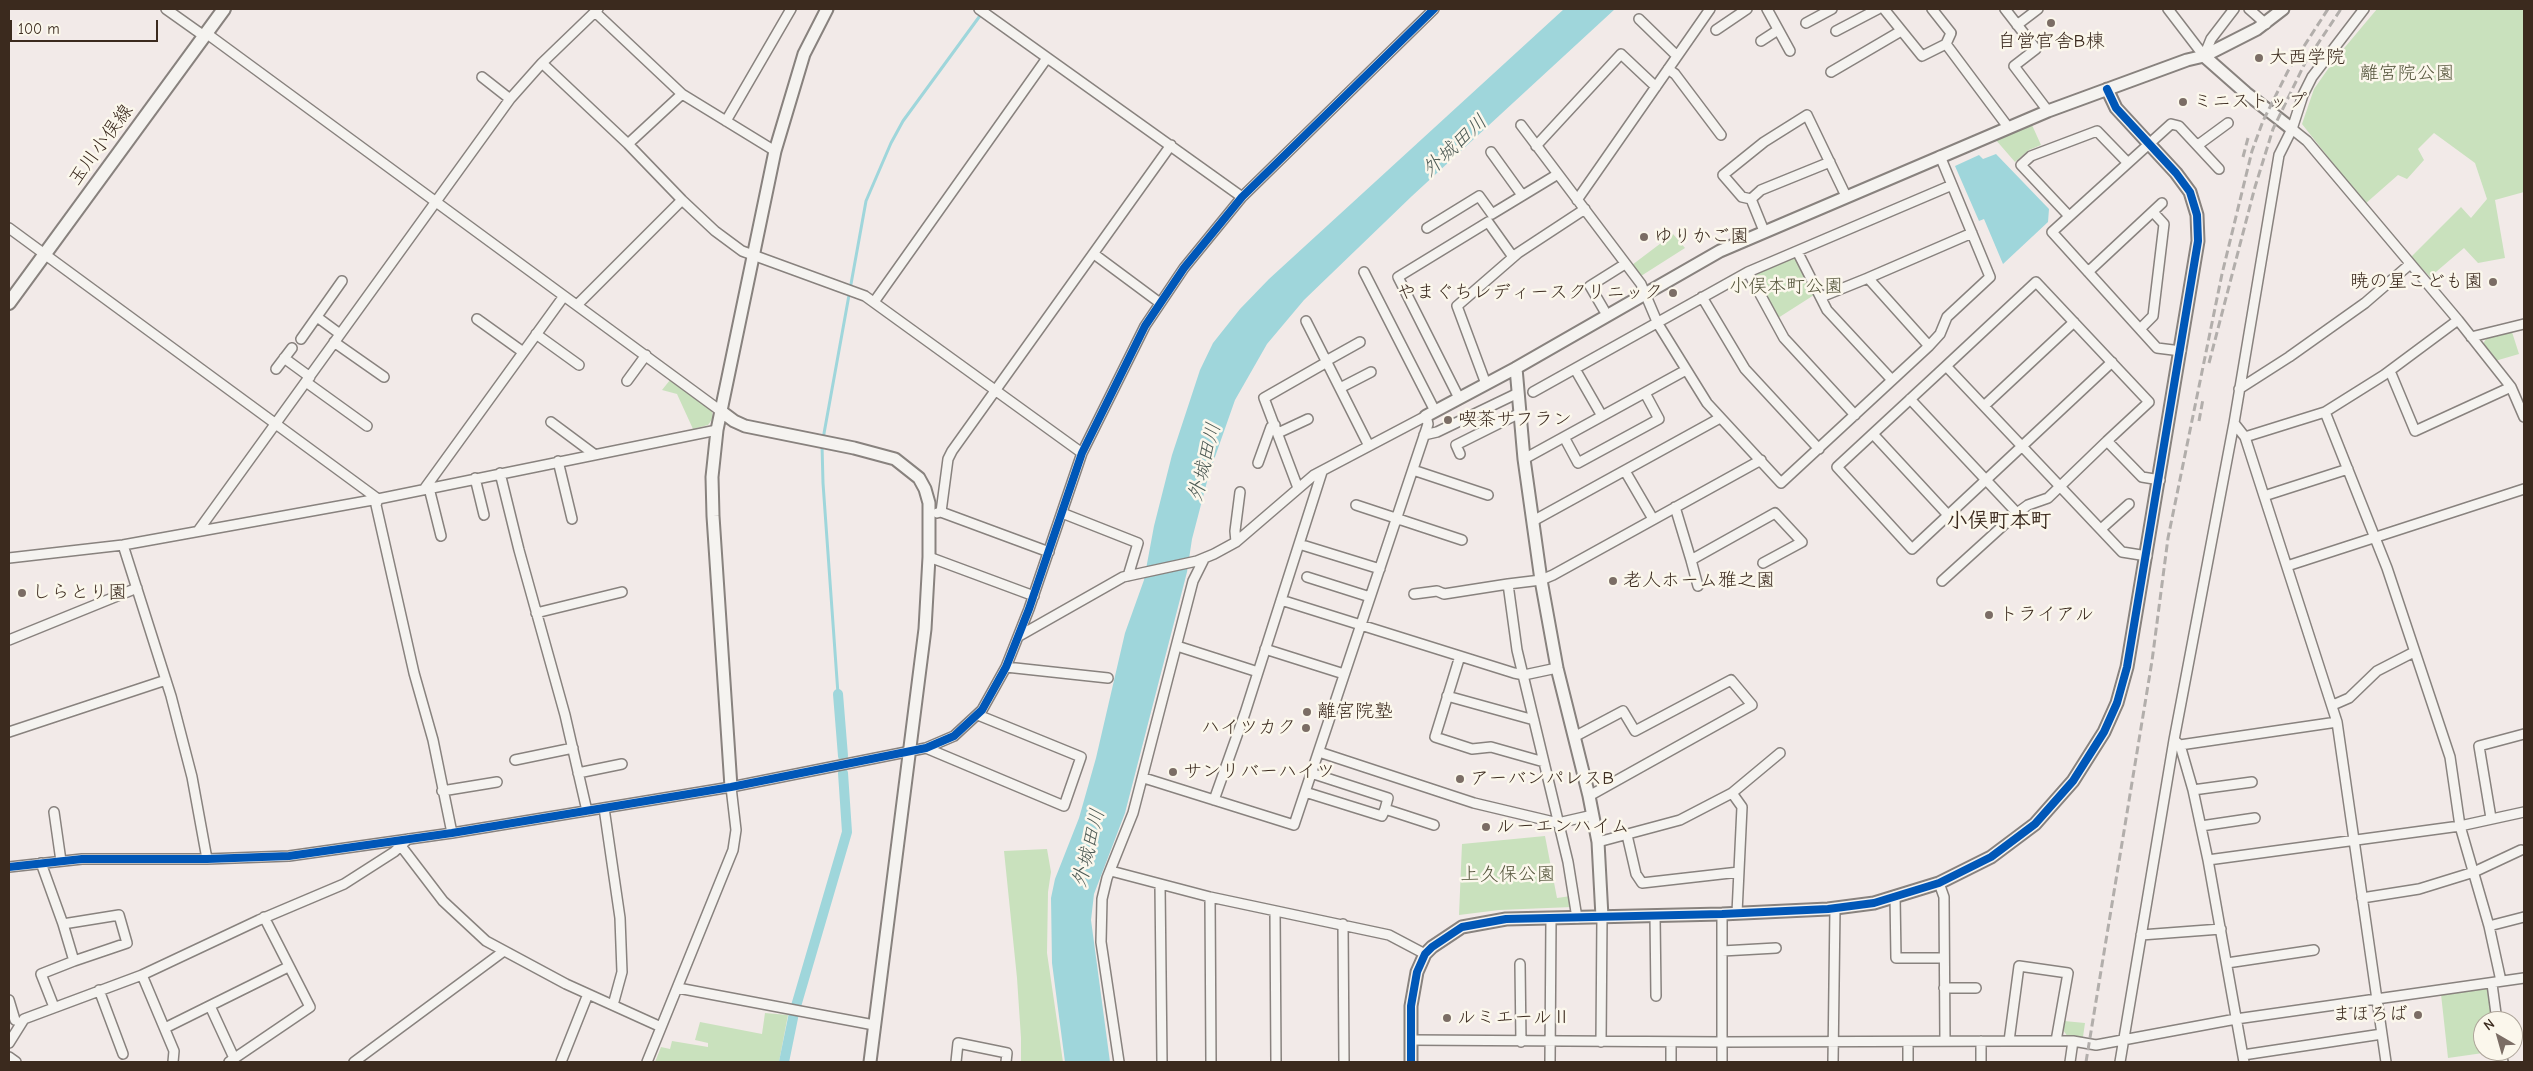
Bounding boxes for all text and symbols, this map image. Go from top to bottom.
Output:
scale bar [12,10,160,42]
marker: 自営官舎B棟 [2045,17,2057,29]
text: 100 m [18,20,60,38]
place label: 自営官舎B棟 [1998,31,2104,53]
place label: 大西学院 [2269,47,2345,69]
marker: 大西学院 [2253,52,2265,64]
park label: 離宮院公園 [2360,63,2454,85]
place label: ミニストップ [2193,91,2307,113]
marker: ミニストップ [2177,96,2189,108]
street label: 玉川小俣線 [64,100,138,190]
water label: 外城田川 [1418,110,1492,182]
place label: ゆりかご園 [1654,226,1749,248]
marker: ゆりかご園 [1638,231,1650,243]
place label: 暁の星こども園 [2350,271,2483,293]
park label: 小俣本町公園 [1729,276,1843,298]
marker: 暁の星こども園 [2487,276,2499,288]
place label: やまぐちレディースクリニック [1397,282,1663,304]
marker: やまぐちレディースクリニック [1667,287,1679,299]
place label: 喫茶サフラン [1458,409,1572,431]
marker: 喫茶サフラン [1442,414,1454,426]
water label: 外城田川 [1184,420,1226,504]
district label: 小俣町本町 [1947,508,2051,534]
place label: 老人ホーム雅之園 [1623,570,1775,592]
marker: 老人ホーム雅之園 [1607,575,1619,587]
place label: しらとり園 [32,582,127,604]
marker: しらとり園 [16,587,28,599]
place label: トライアル [1999,604,2094,626]
marker: トライアル [1983,609,1995,621]
place label: 離宮院塾 [1317,701,1393,723]
marker: 離宮院塾 [1301,706,1313,718]
place label: ハイツカク [1201,717,1296,739]
marker: ハイツカク [1300,722,1312,734]
place label: サンリバーハイツ [1183,761,1335,783]
marker: サンリバーハイツ [1167,766,1179,778]
place label: アーバンパレスB [1470,768,1614,790]
marker: アーバンパレスB [1454,773,1466,785]
water label: 外城田川 [1068,806,1110,890]
place label: ルーエンハイム [1496,816,1630,838]
marker: ルーエンハイム [1480,821,1492,833]
park label: 上久保公園 [1461,864,1555,886]
place label: まほろば [2332,1004,2408,1026]
place label: ルミエールⅡ [1457,1007,1571,1029]
marker: まほろば [2412,1009,2424,1021]
north arrow [2473,1011,2523,1061]
marker: ルミエールⅡ [1441,1012,1453,1024]
text: N [2480,1015,2498,1034]

